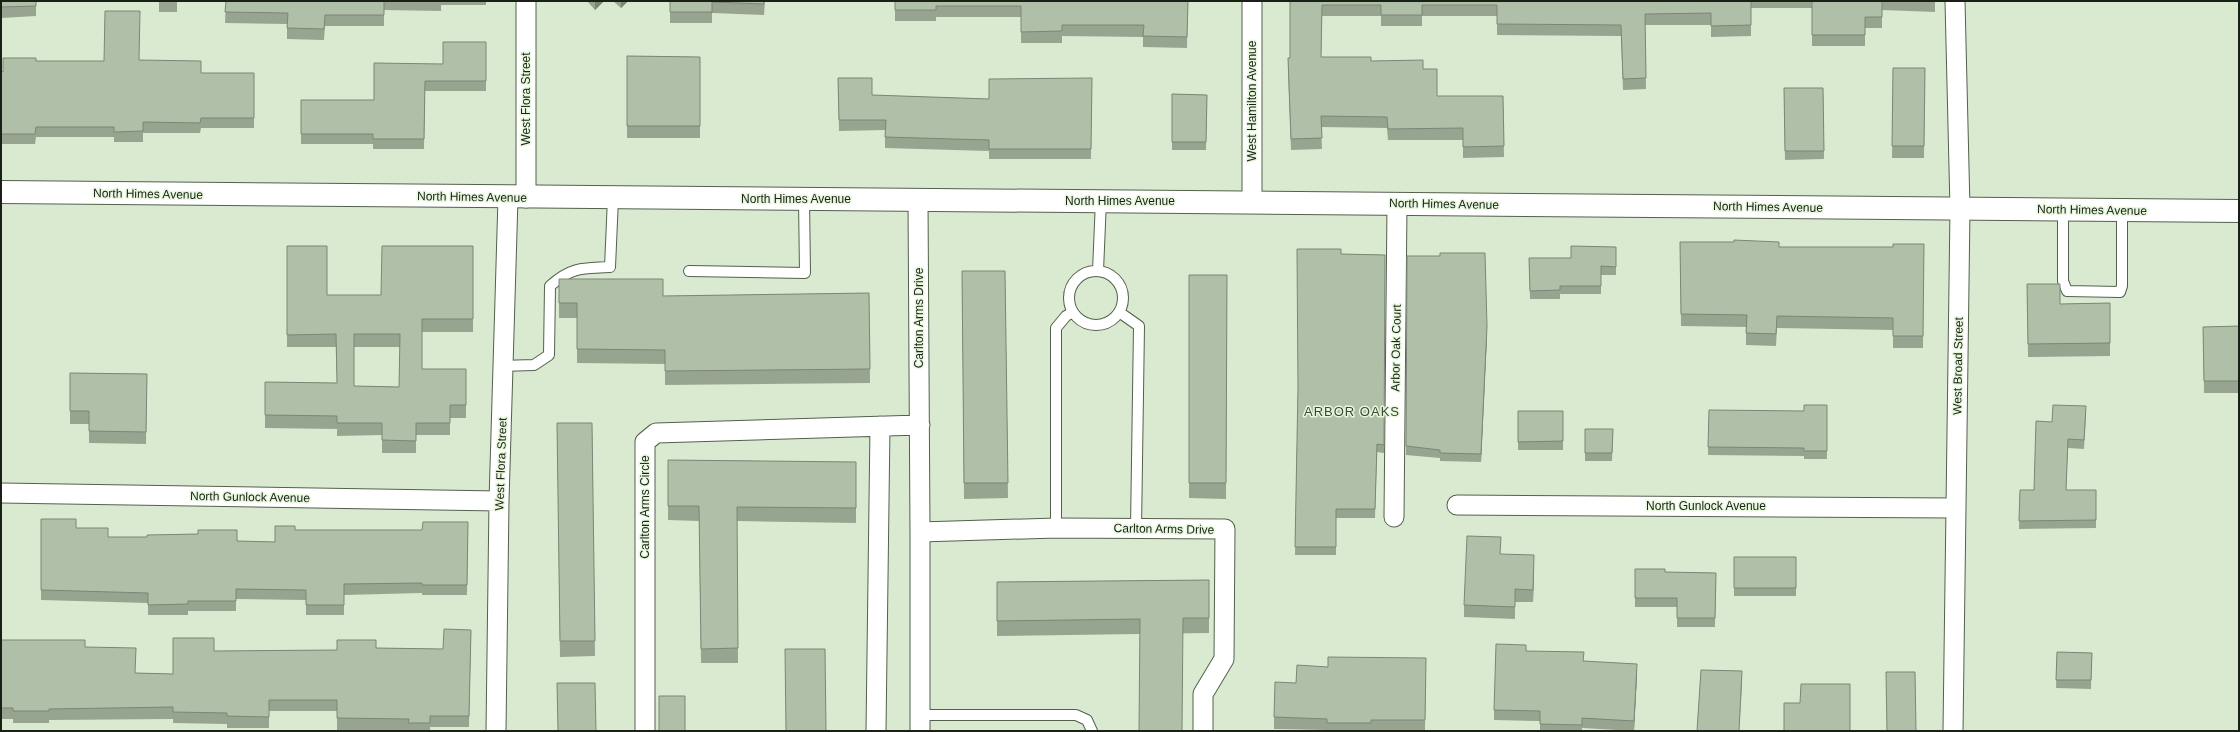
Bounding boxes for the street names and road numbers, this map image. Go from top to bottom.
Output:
street label: West Hamilton Avenue [1245,40,1259,161]
street label: West Flora Street [519,52,533,146]
street label: North Himes Avenue [93,186,203,202]
street label: North Himes Avenue [417,189,527,205]
street label: North Himes Avenue [741,192,851,206]
street label: North Himes Avenue [1065,194,1175,208]
street label: North Himes Avenue [1389,196,1499,212]
street label: North Himes Avenue [1713,199,1823,215]
street label: North Himes Avenue [2037,202,2147,218]
street label: Carlton Arms Drive [912,267,926,368]
street label: Arbor Oak Court [1388,304,1404,392]
street label: West Broad Street [1950,316,1966,415]
street label: West Flora Street [492,417,510,511]
street label: Carlton Arms Circle [638,455,652,559]
street label: North Gunlock Avenue [190,489,310,505]
street label: North Gunlock Avenue [1646,499,1766,513]
street label: Carlton Arms Drive [1114,521,1215,537]

